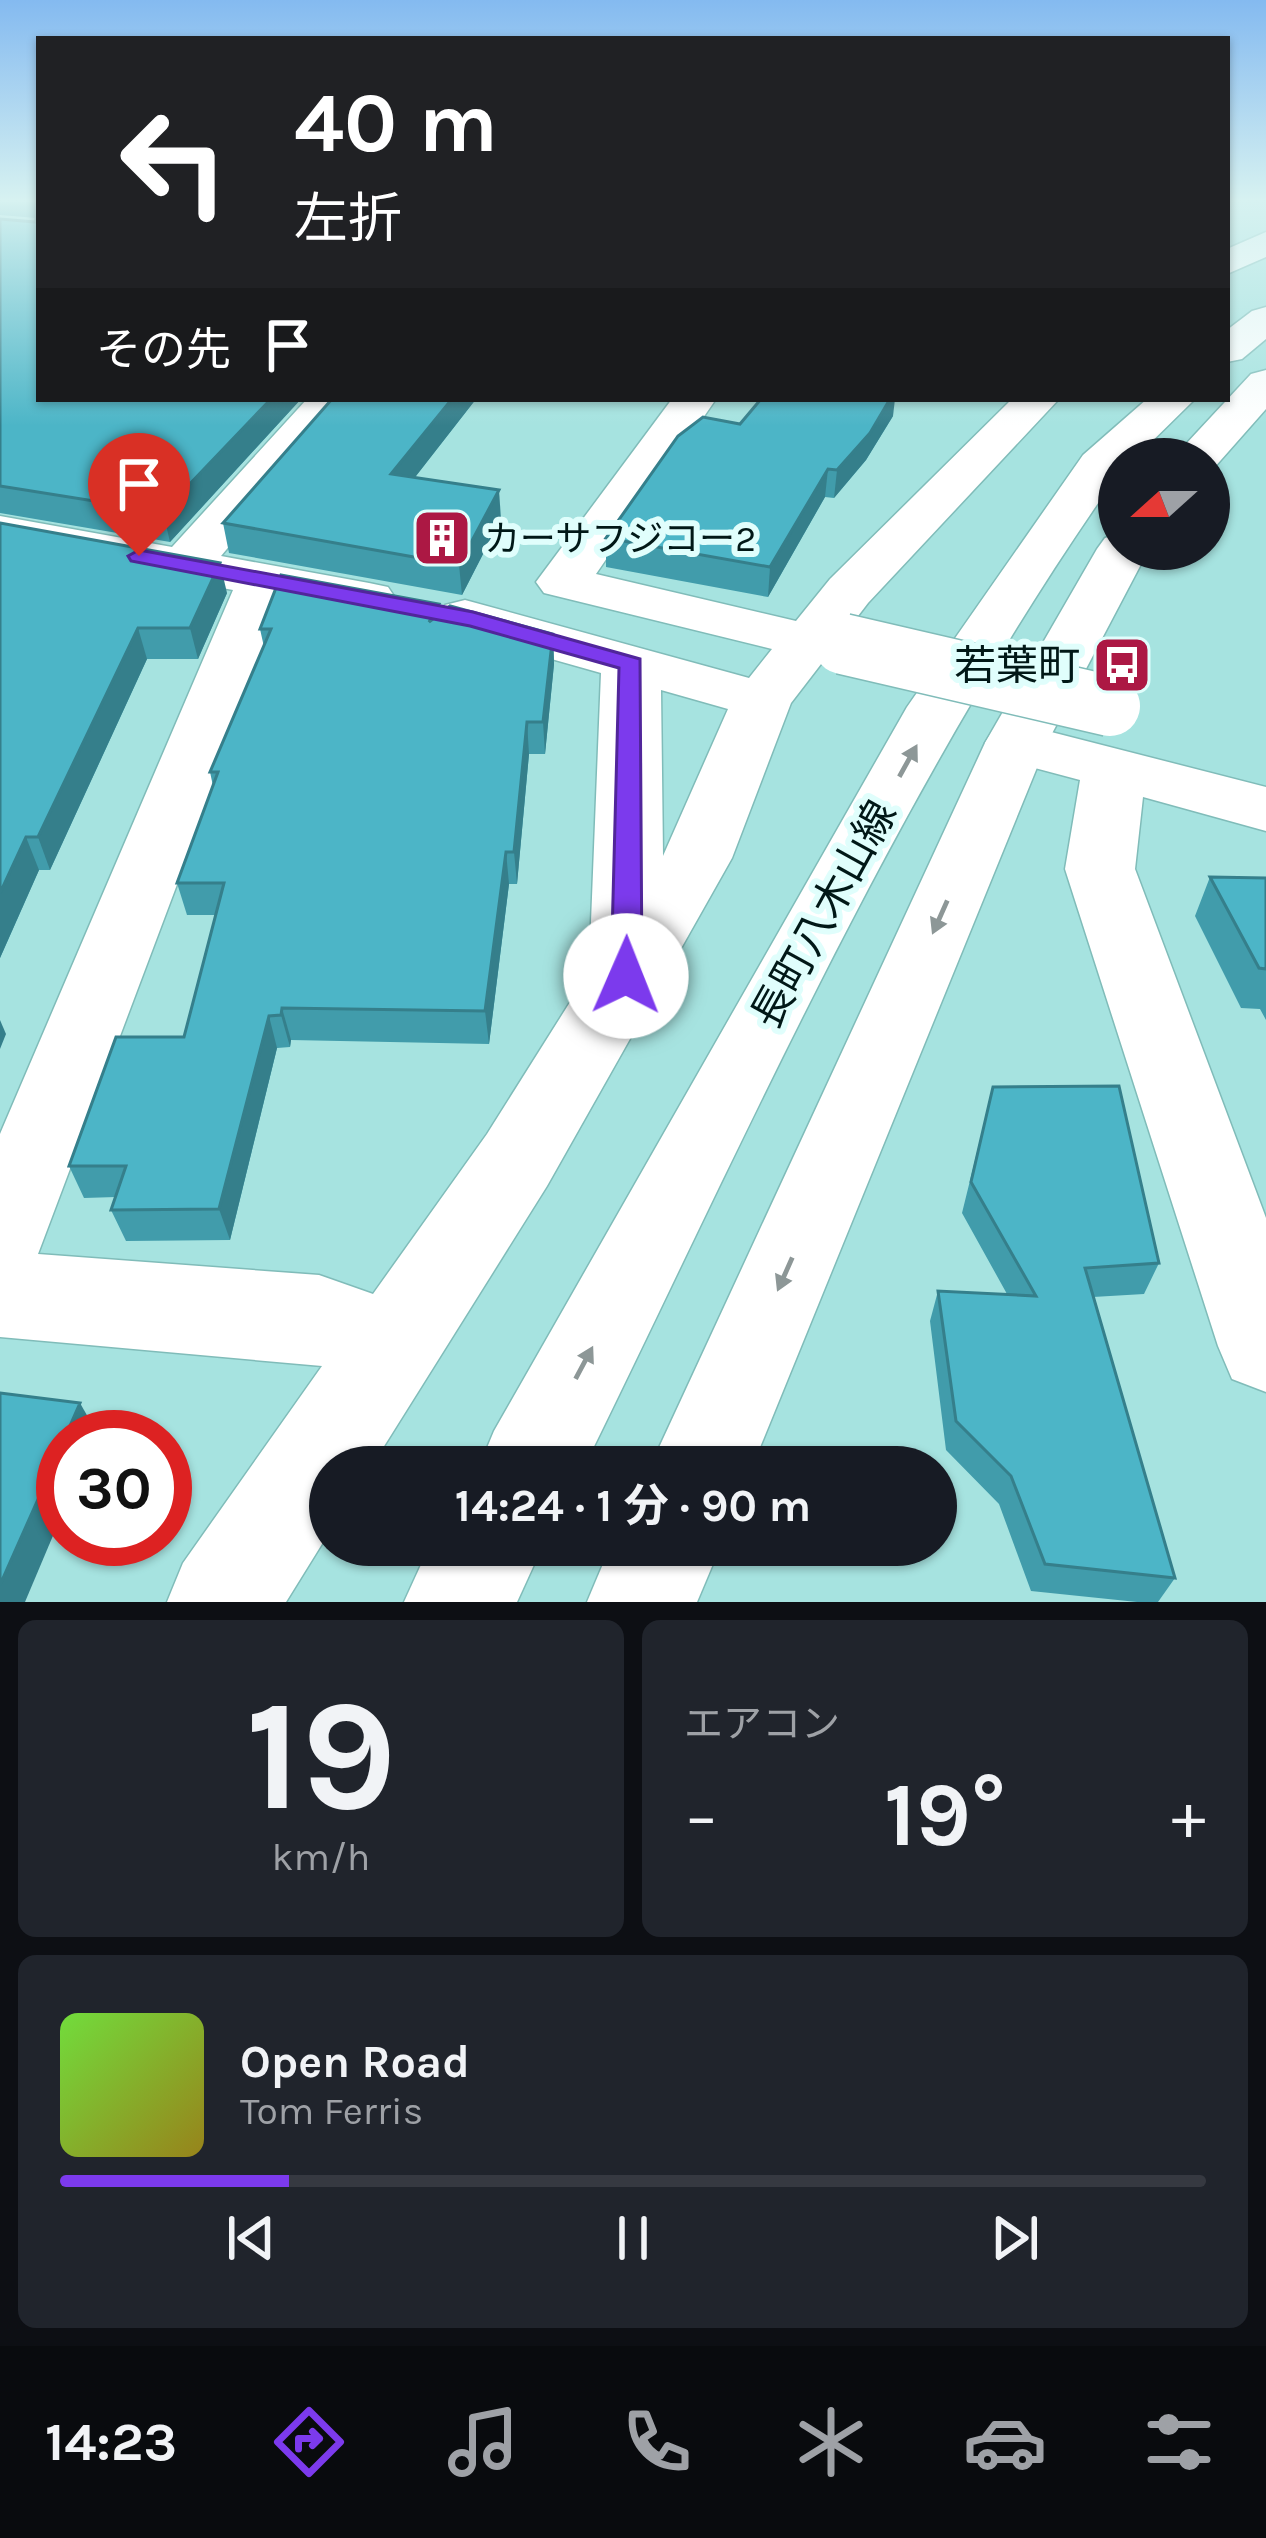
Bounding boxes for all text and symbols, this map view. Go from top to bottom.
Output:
text: 40 m [294,74,498,172]
icon: left [96,84,252,240]
text: 左折 [294,187,402,251]
icon: arrive [255,312,321,378]
text: その先 [96,324,231,376]
pin [88,433,190,556]
north arrow [1098,438,1230,570]
map controls [1098,438,1230,570]
icon: arrive [106,451,172,517]
building icon: カーサフジコー2 [411,507,473,569]
place label: カーサフジコー2 [484,518,756,560]
bus stop icon: 若葉町 [1091,634,1153,696]
place label: 若葉町 [954,641,1080,691]
one-way arrow [896,744,917,777]
street label: 長町八木山線 [741,792,907,1037]
one-way arrow [930,900,950,935]
position arrow [563,913,689,1039]
one-way arrow [774,1257,794,1292]
one-way arrow [573,1346,594,1381]
speed limit sign: 30 [36,1410,192,1566]
text: 14:24 · 1 分 · 90 m [455,1480,811,1532]
text: 19 [246,1665,396,1847]
text: エアコン [684,1701,840,1747]
text: 19° [884,1762,1006,1868]
text: − [684,1777,719,1855]
text: + [1171,1777,1206,1855]
text: km/h [272,1834,370,1880]
text: Open Road [240,2036,470,2088]
text: Tom Ferris [240,2088,423,2134]
icon: previous [218,2205,284,2271]
icon: pause [600,2205,666,2271]
icon: next [982,2205,1048,2271]
icon: directions [267,2400,351,2484]
icon: music [441,2400,525,2484]
icon: phone [615,2400,699,2484]
icon: climate [789,2400,873,2484]
icon: car [963,2400,1047,2484]
icon: filters [1137,2400,1221,2484]
text: 14:23 [45,2410,177,2474]

